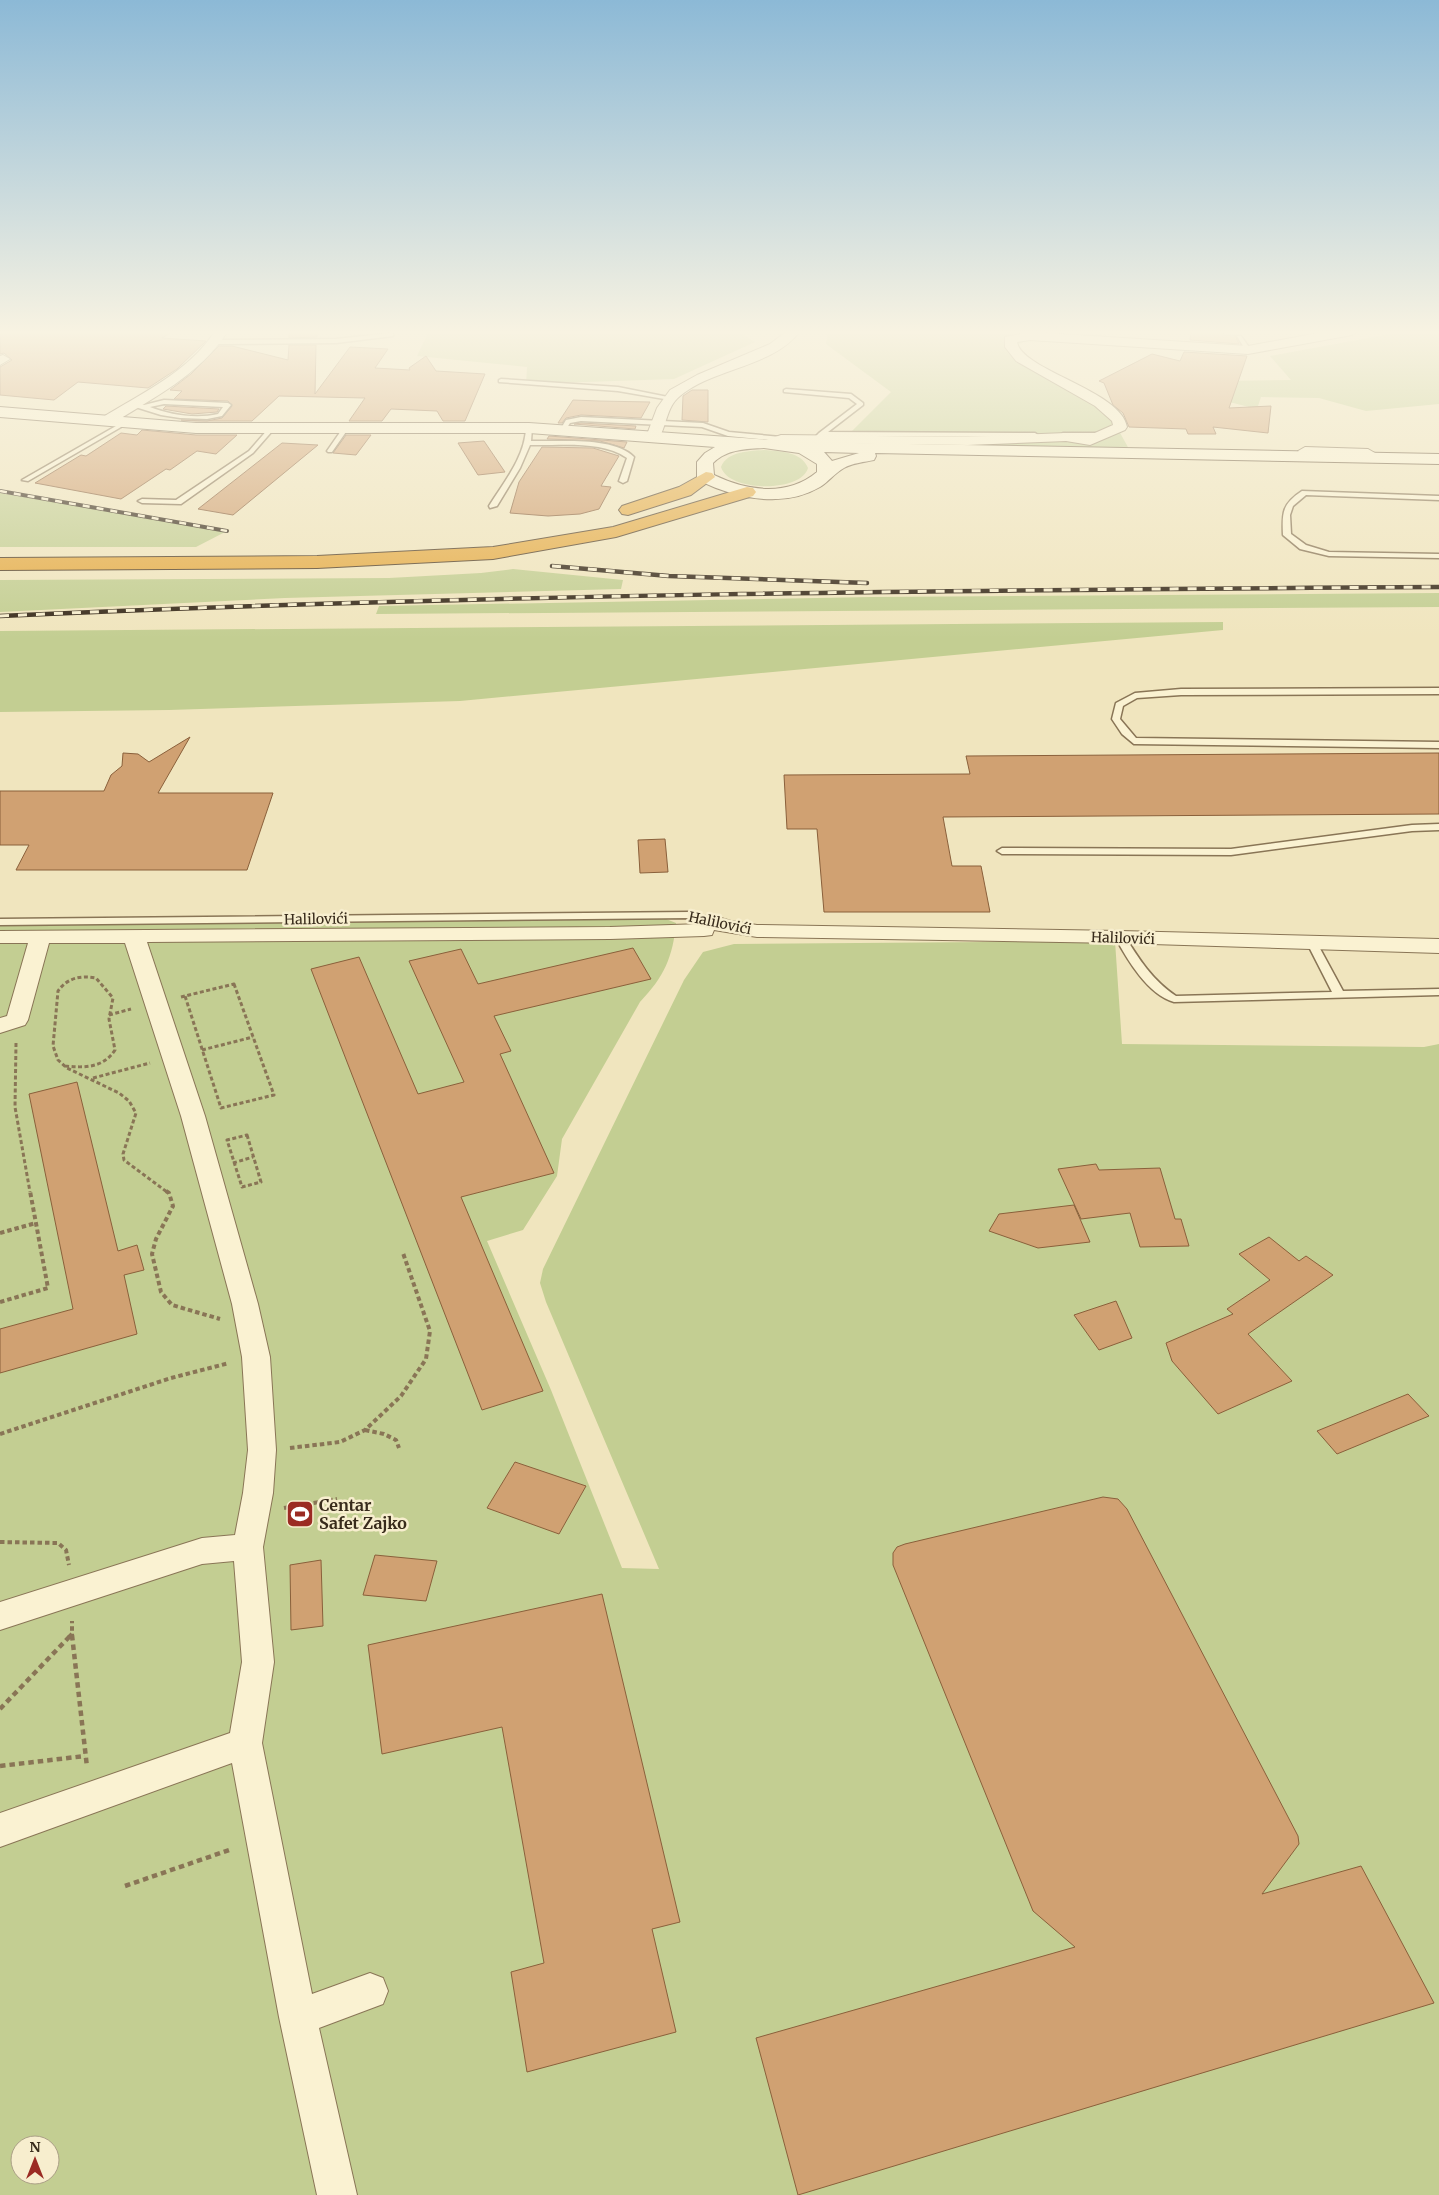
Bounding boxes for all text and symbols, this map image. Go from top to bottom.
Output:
street label: Halilovići [687,908,754,939]
street label: Halilovići [284,909,349,929]
street label: Halilovići [1091,928,1156,948]
place label: Centar Safet Zajko [319,1495,407,1533]
sports icon: Centar Safet Zajko [285,1499,315,1529]
north arrow [10,2135,60,2185]
text: N [29,2138,41,2156]

